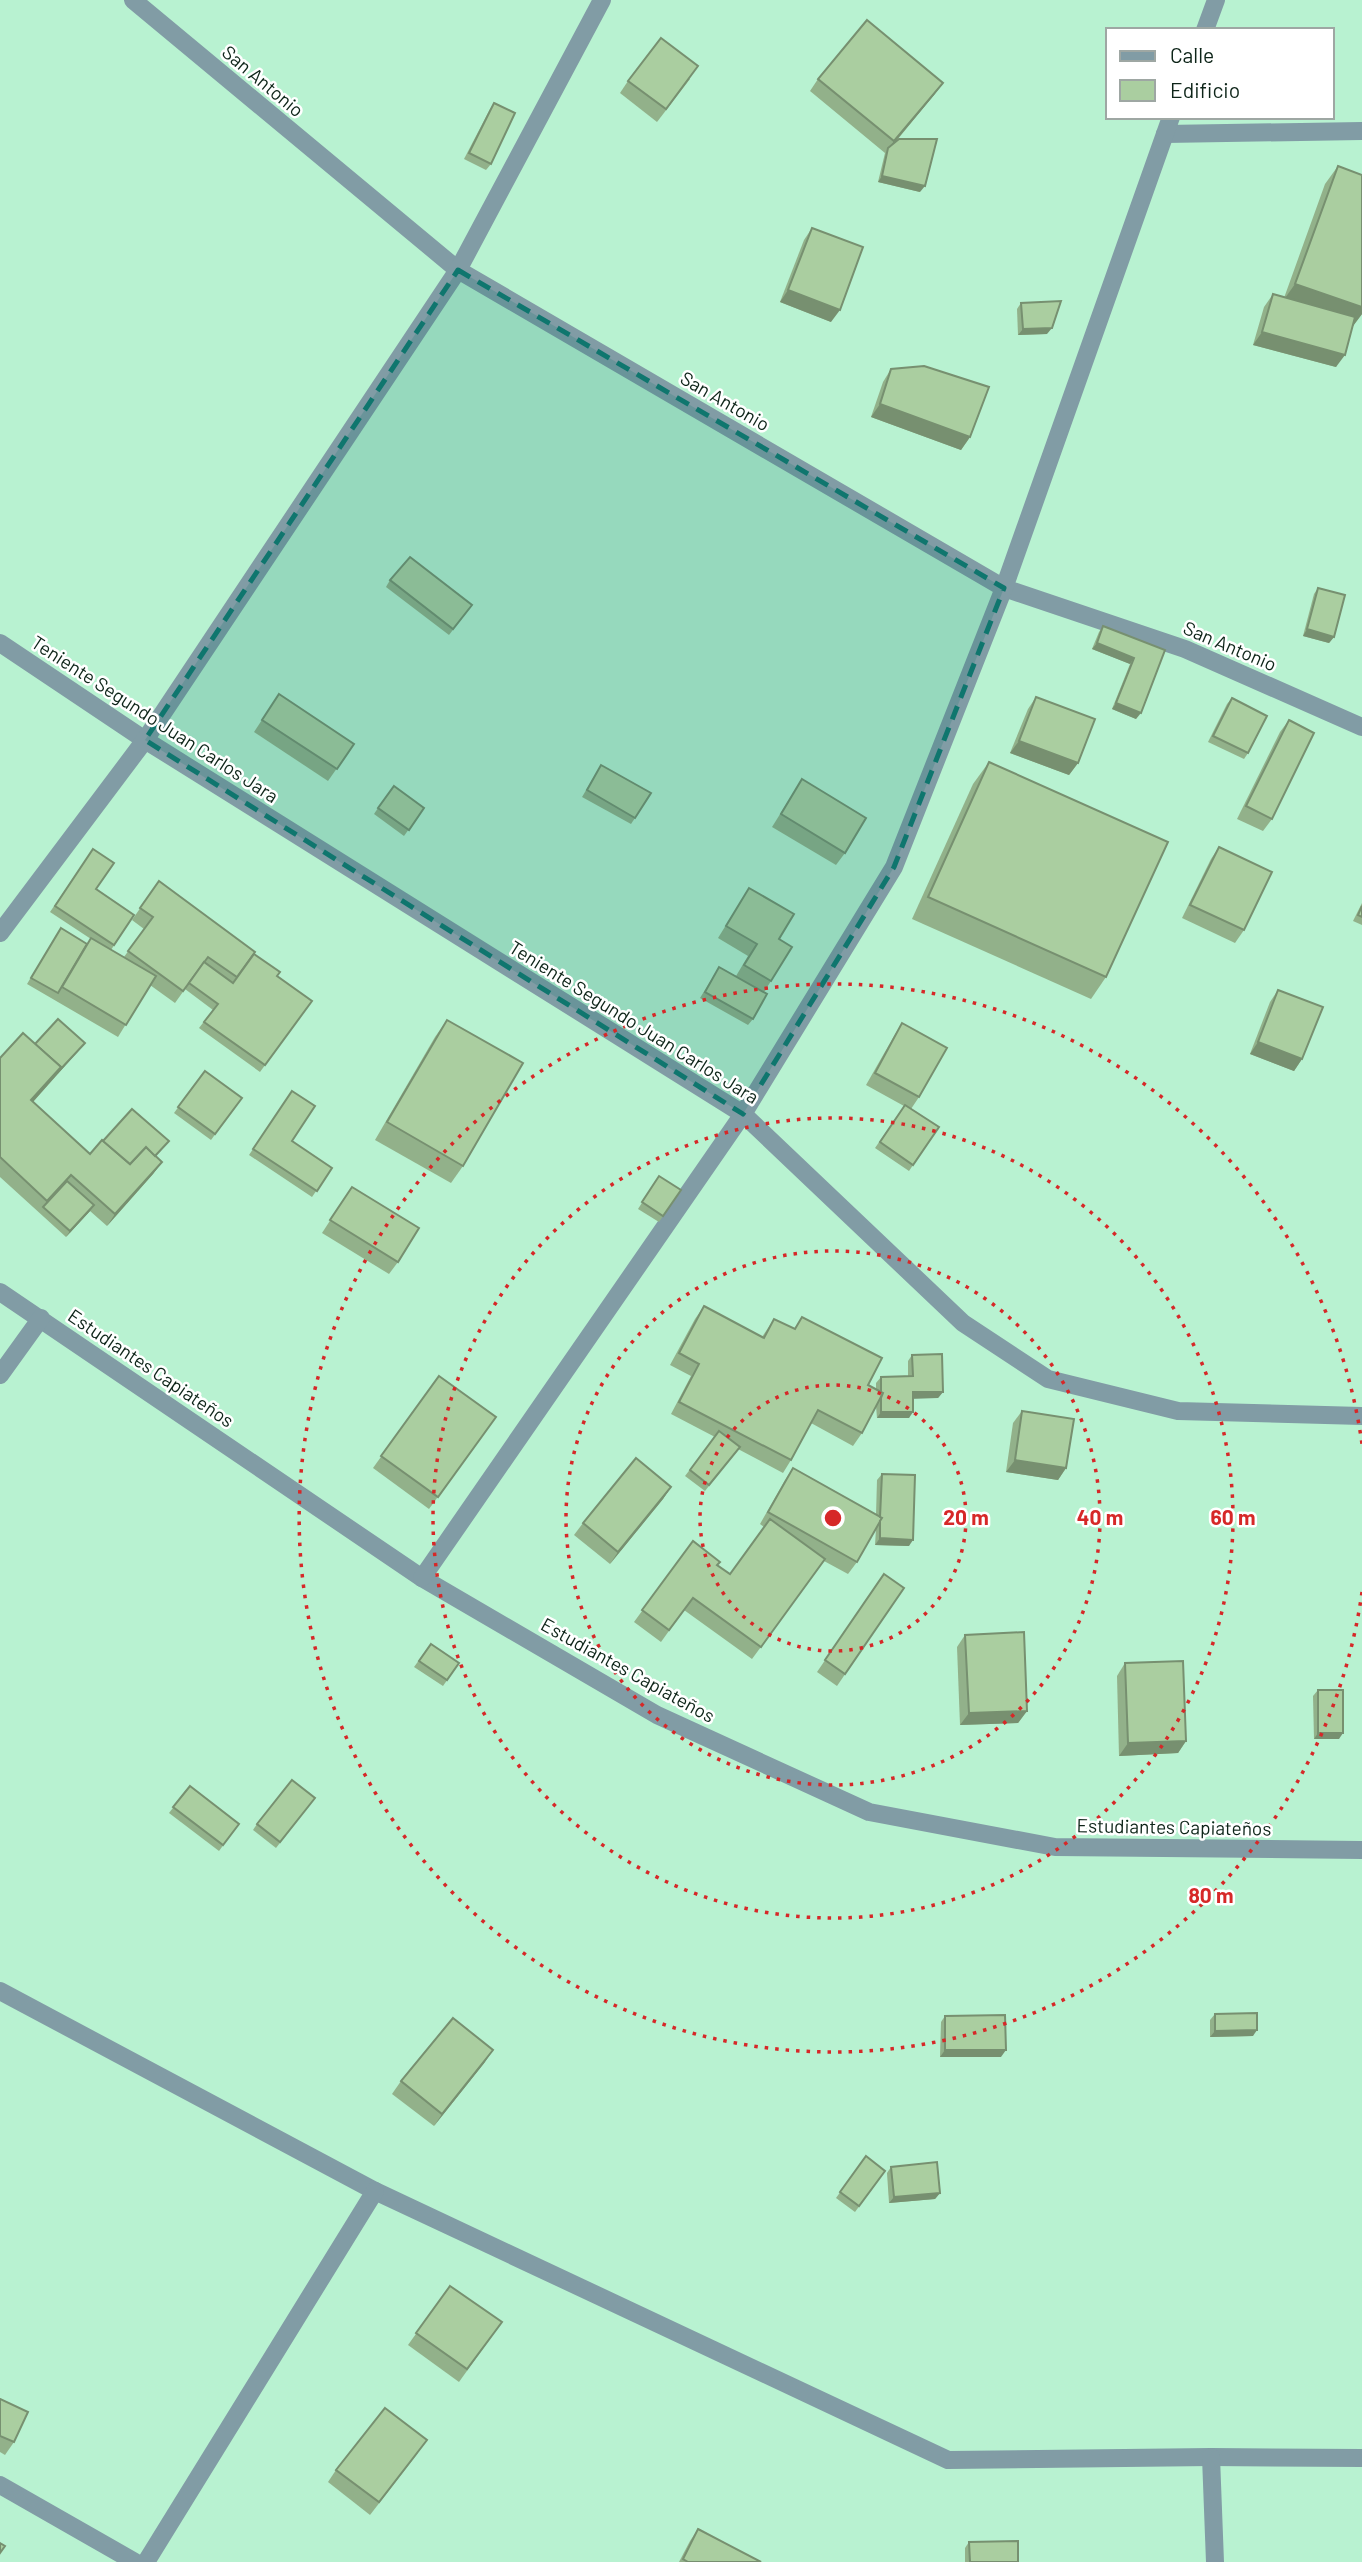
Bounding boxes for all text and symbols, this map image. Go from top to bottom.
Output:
legend [1106,28,1334,119]
street label: San Antonio [218,40,309,121]
text: Calle [1170,42,1214,67]
text: Edificio [1170,77,1240,102]
street label: San Antonio [677,366,774,435]
street label: San Antonio [1180,616,1280,675]
street label: Teniente Segundo Juan Carlos Jara [28,630,283,807]
street label: Teniente Segundo Juan Carlos Jara [505,935,763,1108]
street label: Estudiantes Capiateños [64,1304,239,1432]
text: 20 m [943,1504,989,1529]
text: 40 m [1077,1504,1123,1529]
text: 60 m [1211,1504,1255,1529]
centre of rings [821,1506,845,1530]
street label: Estudiantes Capiateños [537,1612,719,1727]
street label: Estudiantes Capiateños [1076,1813,1272,1840]
text: 80 m [1188,1882,1234,1907]

